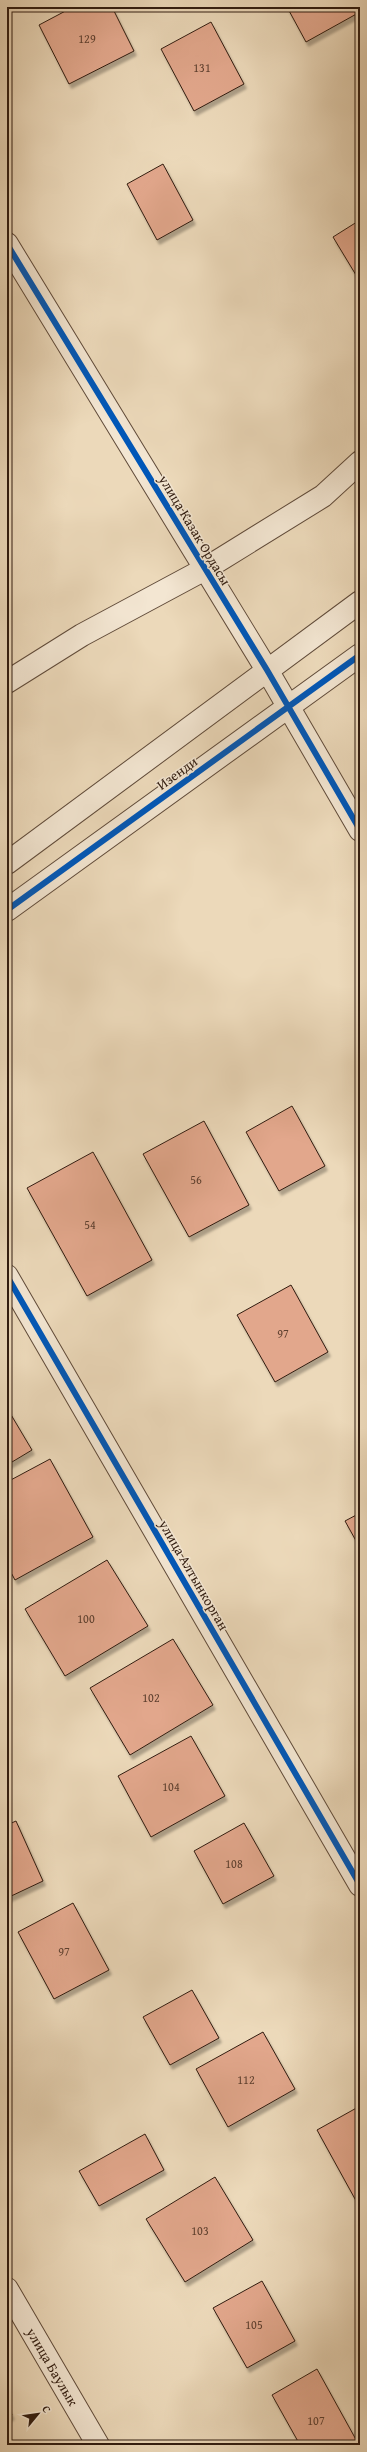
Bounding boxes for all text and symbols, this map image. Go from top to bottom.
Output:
house number: 129 [78,30,96,47]
house number: 131 [193,59,211,76]
street label: улица Казак Ордасы [154,470,236,589]
street label: Изенди [152,751,202,795]
house number: 56 [190,1171,202,1188]
house number: 54 [84,1216,96,1233]
house number: 97 [277,1325,289,1342]
street label: улица Алтынкорган [154,1515,234,1634]
house number: 100 [77,1610,95,1627]
house number: 102 [142,1689,160,1706]
house number: 104 [162,1778,180,1795]
house number: 108 [225,1855,243,1872]
house number: 97 [58,1943,70,1960]
house number: 112 [237,2071,255,2088]
house number: 103 [191,2222,209,2239]
house number: 105 [245,2316,263,2333]
street label: улица Баулык [21,2323,83,2410]
north arrow [18,2394,58,2434]
text: С [38,2403,55,2416]
house number: 107 [307,2412,325,2429]

